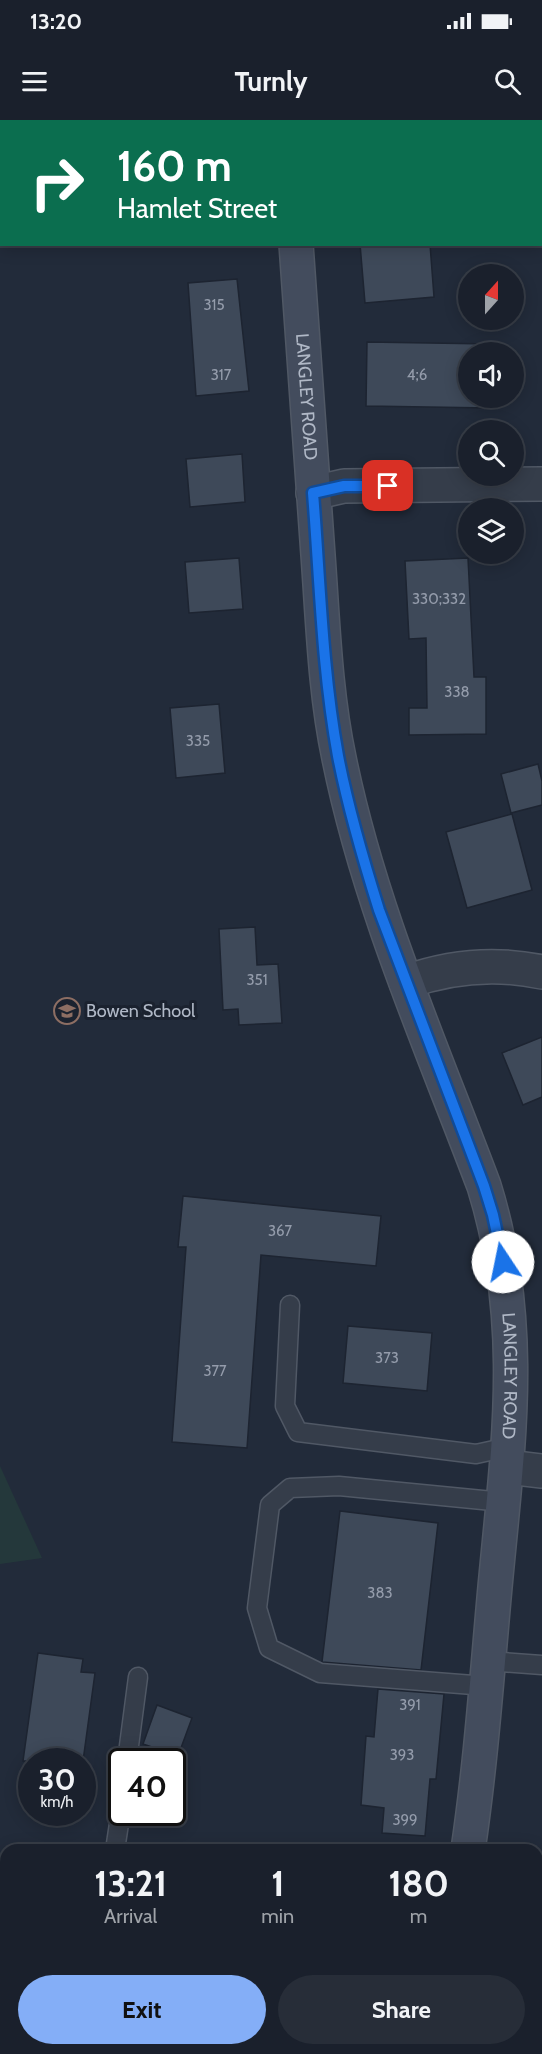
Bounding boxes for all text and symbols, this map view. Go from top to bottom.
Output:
text: 13:20 [30,8,82,35]
icon: menu [18,65,51,98]
text: Turnly [235,65,307,98]
icon: search [491,65,524,98]
text: 160 m [117,140,232,192]
icon: right [18,144,96,222]
text: Hamlet Street [117,192,277,225]
north arrow [458,264,524,330]
map controls [458,264,524,564]
house number: 315 [203,296,225,314]
street label: LANGLEY ROAD [291,333,322,461]
button: sound [458,342,524,408]
house number: 317 [211,366,232,384]
house number: 4;6 [407,366,427,384]
button: search [458,420,524,486]
pin [362,460,413,511]
icon: arrive [371,469,404,502]
button: layers [458,498,524,564]
house number: 330;332 [412,590,466,608]
house number: 338 [444,683,470,701]
house number: 335 [186,732,210,750]
house number: 351 [246,971,268,989]
school or university icon: Bowen School [52,996,82,1026]
place label: Bowen School [86,1000,196,1022]
house number: 367 [268,1222,292,1240]
position arrow [471,1230,535,1294]
street label: LANGLEY ROAD [497,1312,522,1440]
house number: 373 [375,1349,399,1367]
house number: 377 [203,1362,227,1380]
house number: 383 [367,1584,393,1602]
house number: 391 [399,1696,421,1714]
house number: 393 [390,1746,414,1764]
speed limit sign: 40 [108,1748,186,1826]
text: 30 [38,1761,76,1798]
text: km/h [41,1793,73,1811]
house number: 399 [392,1811,418,1829]
text: 13:21 [94,1861,167,1905]
text: 1 [271,1861,284,1905]
text: 180 [388,1861,449,1905]
text: Arrival [104,1904,157,1928]
text: min [261,1904,294,1928]
text: m [410,1904,427,1928]
button: Exit [18,1975,266,2044]
button: Share [278,1975,525,2044]

